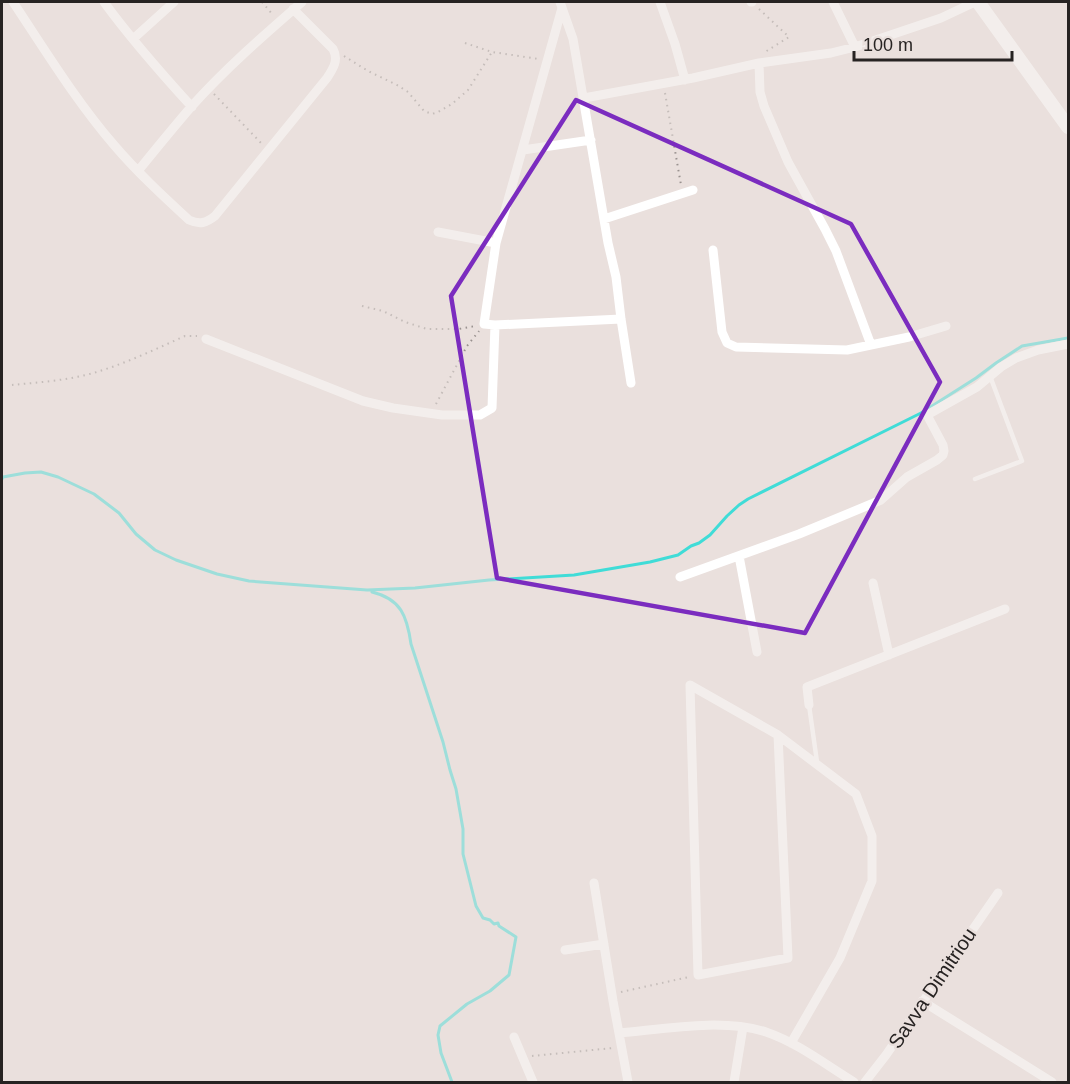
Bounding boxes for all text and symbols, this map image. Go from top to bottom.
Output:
scale bar [854,24,1012,62]
text: 100 m [863,35,913,55]
street label: Savva Dimitriou [884,924,980,1052]

